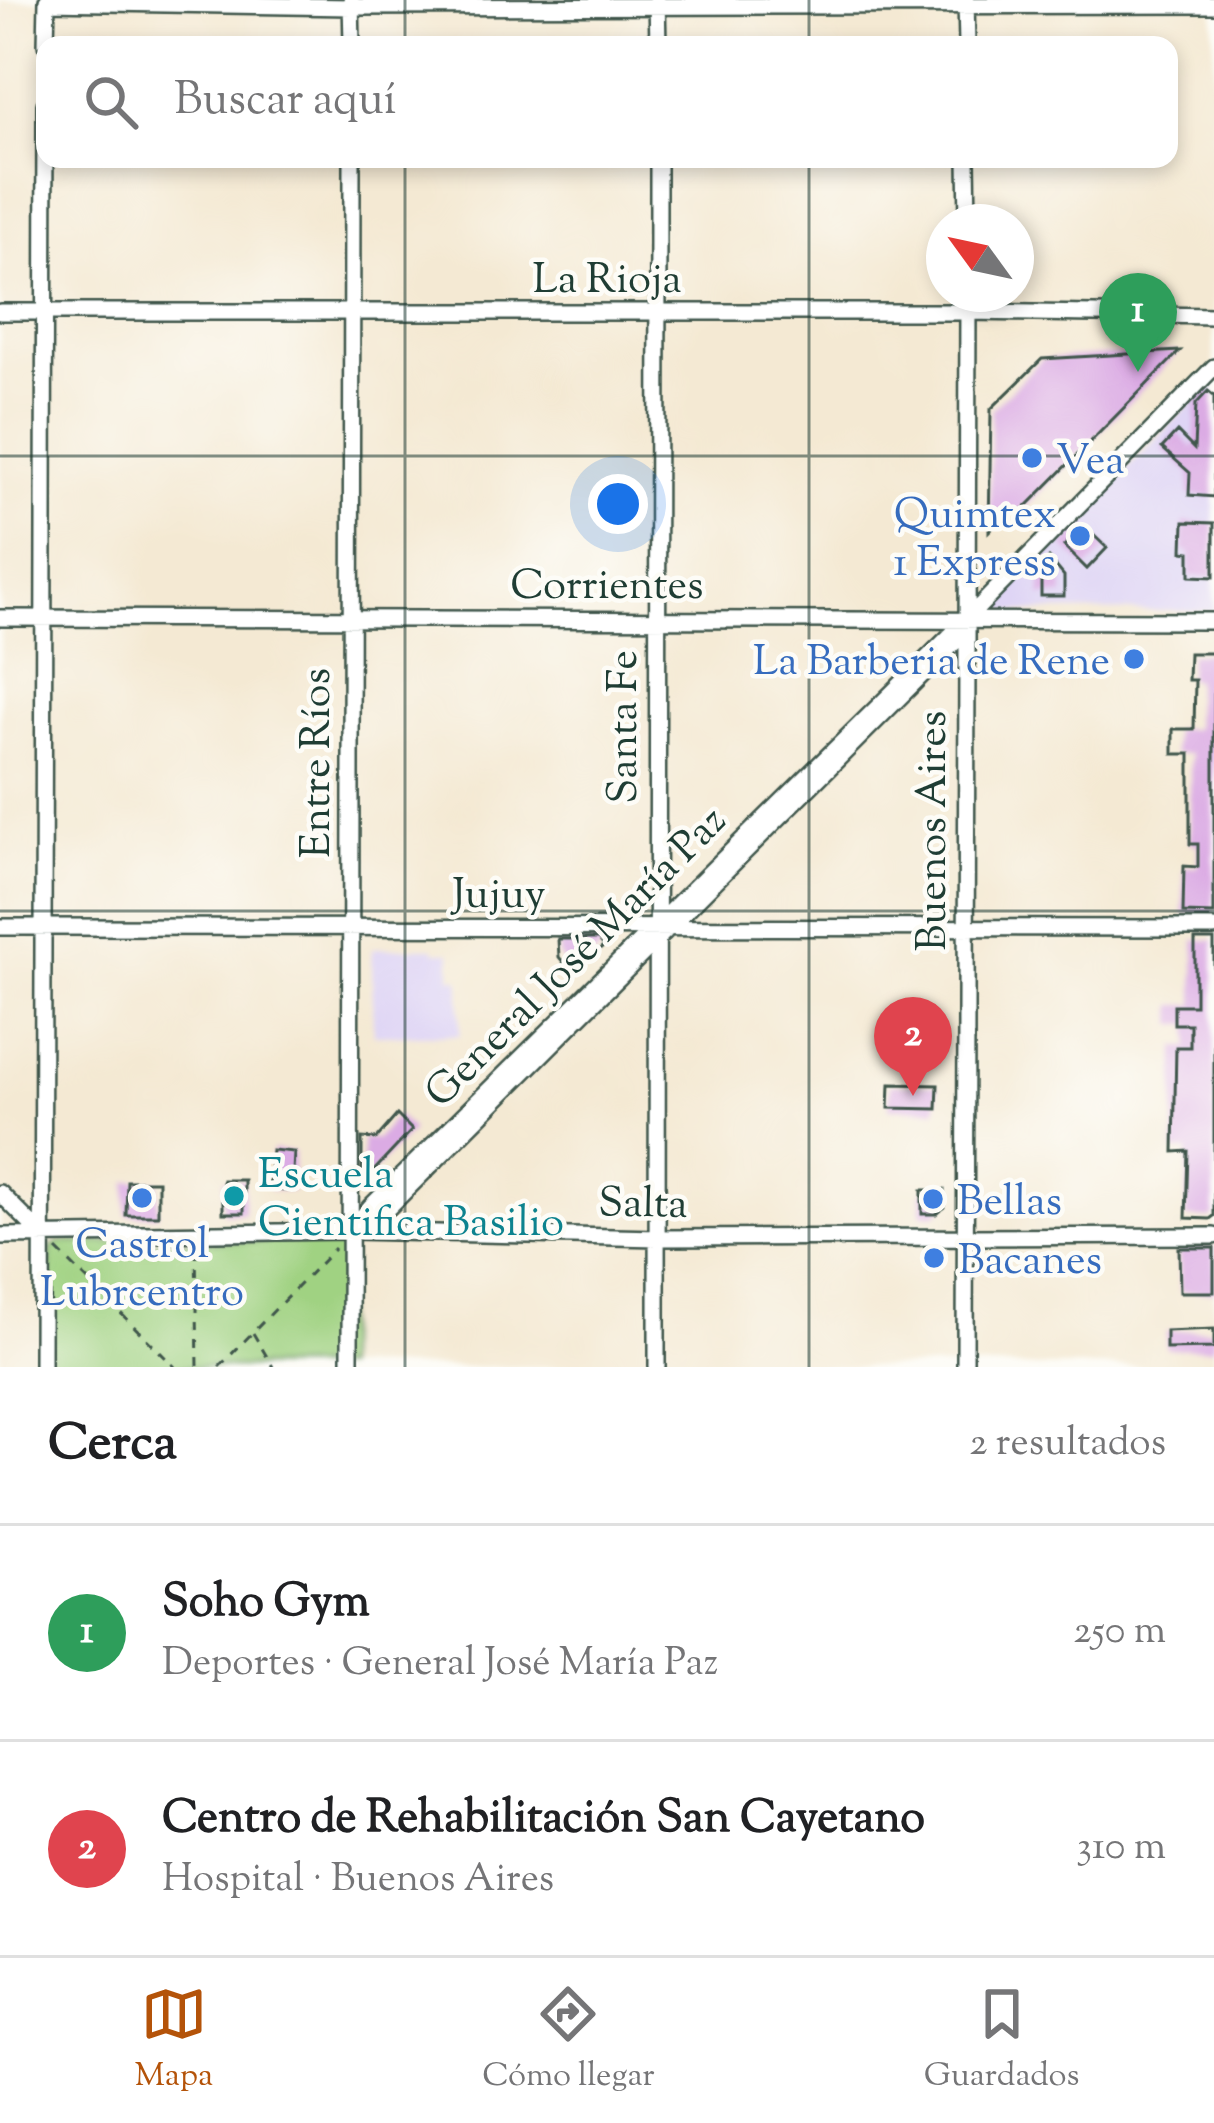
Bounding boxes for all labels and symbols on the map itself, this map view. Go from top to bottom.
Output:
north arrow [926,204,1034,312]
street label: La Rioja [532,252,682,312]
pin: 1 [1099,273,1177,372]
place label: Vea [1056,433,1125,493]
marker: Vea [1019,445,1045,471]
your location [588,474,648,534]
place label: Quimtex 1 Express [893,487,1056,595]
marker: Quimtex 1 Express [1067,523,1093,549]
street label: Corrientes [510,558,704,618]
place label: La Barberia de Rene [753,634,1110,694]
marker: La Barberia de Rene [1121,646,1147,672]
street label: Santa Fe [596,650,656,804]
street label: Entre Ríos [289,668,349,858]
street label: Buenos Aires [905,711,965,951]
street label: General José María Paz [413,794,742,1123]
street label: Jujuy [450,867,546,927]
pin: 2 [874,997,952,1096]
place label: Escuela Cientifica Basilio [258,1147,564,1255]
place label: Bellas [957,1174,1062,1234]
street label: Salta [598,1175,688,1237]
marker: Escuela Cientifica Basilio [221,1183,247,1209]
marker: Castrol Lubrcentro [129,1185,155,1211]
marker: Bellas [920,1186,946,1212]
place label: Castrol Lubrcentro [40,1217,244,1325]
place label: Bacanes [958,1233,1102,1293]
marker: Bacanes [921,1245,947,1271]

